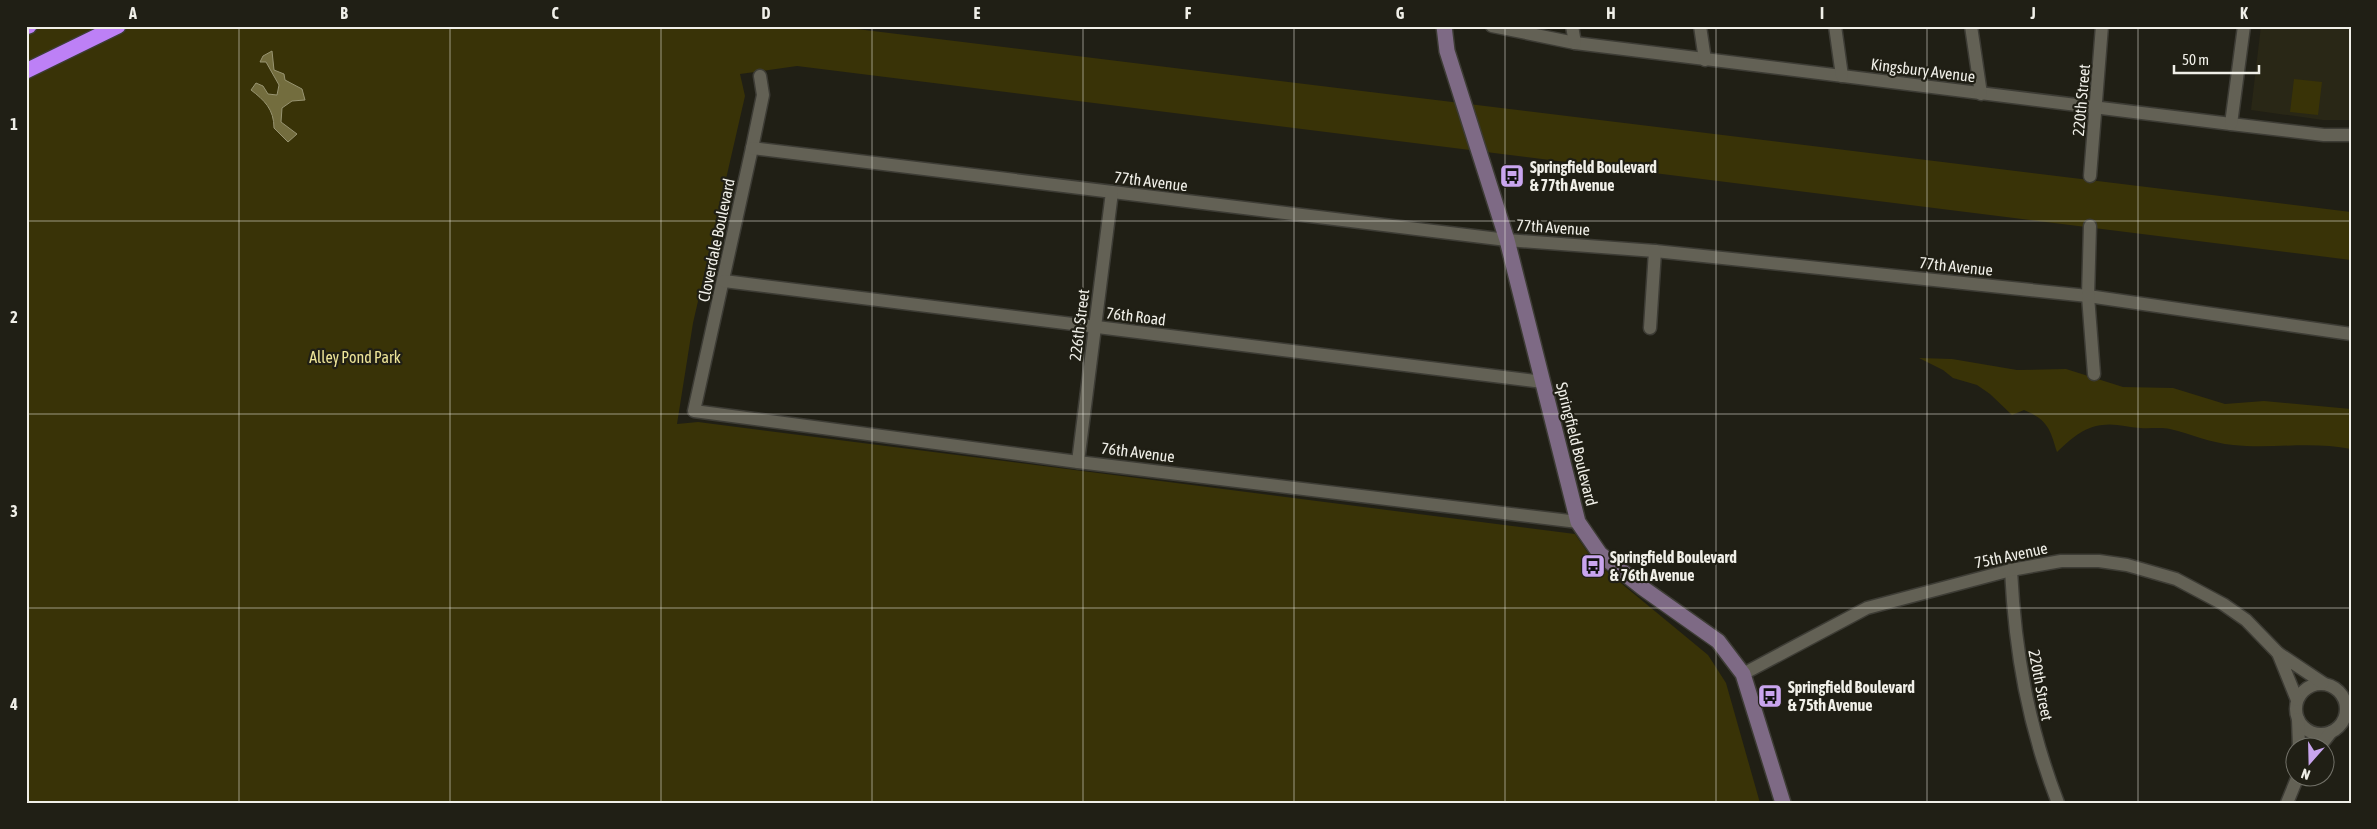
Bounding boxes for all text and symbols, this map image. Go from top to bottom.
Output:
text: A [128,4,137,22]
text: B [340,4,348,22]
text: C [551,4,559,22]
text: D [762,4,771,22]
text: E [974,4,981,22]
text: F [1185,4,1192,22]
text: G [1396,4,1405,22]
text: H [1606,4,1616,22]
text: I [1820,4,1824,22]
text: J [2029,4,2036,22]
text: K [2240,4,2248,22]
scale bar [2174,42,2260,74]
text: 50 m [2182,51,2209,68]
street label: Kingsbury Avenue [1870,55,1976,86]
street label: 220th Street [2069,63,2093,137]
text: 1 [10,115,18,133]
place label: Springfield Boulevard & 77th Avenue [1530,158,1657,194]
bus stop icon: Springfield Boulevard & 77th Avenue [1499,163,1525,189]
street label: 77th Avenue [1113,168,1189,194]
street label: Cloverdale Boulevard [694,177,738,303]
street label: 77th Avenue [1516,215,1590,239]
street label: 77th Avenue [1918,253,1994,279]
street label: 226th Street [1066,288,1092,362]
street label: 76th Road [1105,303,1167,329]
text: 2 [10,308,18,326]
park label: Alley Pond Park [309,348,401,367]
street label: Springfield Boulevard [1552,380,1601,508]
street label: 76th Avenue [1100,439,1176,465]
text: 3 [10,502,18,520]
street label: 75th Avenue [1973,539,2049,571]
place label: Springfield Boulevard & 76th Avenue [1610,548,1737,584]
bus stop icon: Springfield Boulevard & 76th Avenue [1580,553,1606,579]
street label: 220th Street [2025,648,2057,723]
place label: Springfield Boulevard & 75th Avenue [1788,678,1915,714]
bus stop icon: Springfield Boulevard & 75th Avenue [1757,683,1783,709]
text: 4 [9,695,18,713]
north arrow [2284,736,2334,786]
text: N [2299,765,2312,783]

